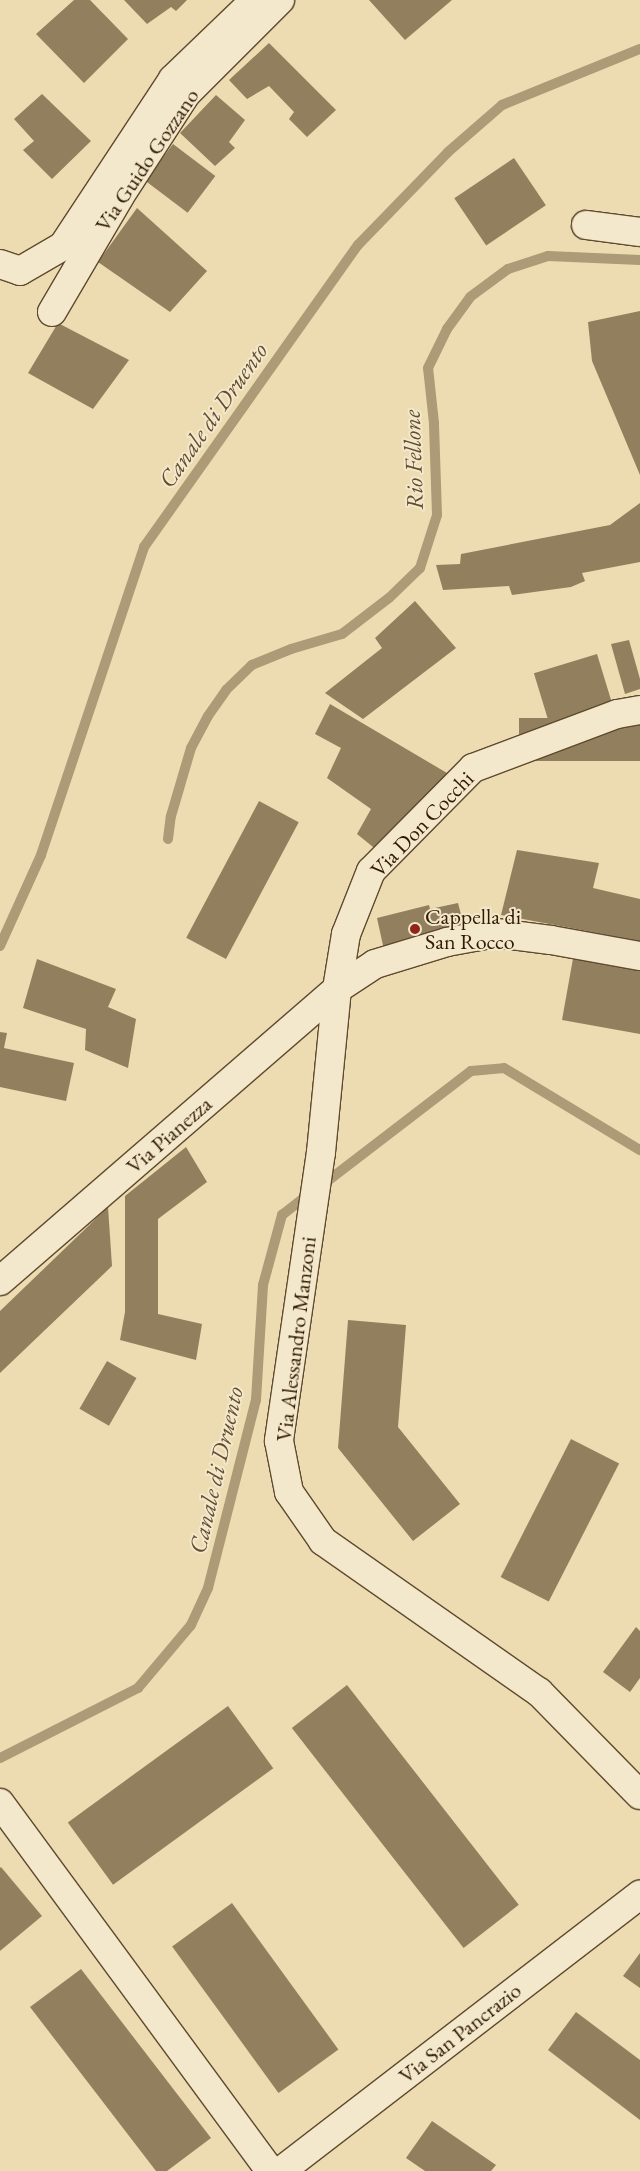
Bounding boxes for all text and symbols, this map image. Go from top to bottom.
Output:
street label: Via Guido Gozzano [89,83,205,237]
water label: Canale di Druento [152,337,274,493]
water label: Rio Fellone [397,409,429,511]
street label: Via Don Cocchi [365,766,479,882]
place label: Cappella di San Rocco [425,903,521,954]
marker: Cappella di San Rocco [409,923,421,935]
street label: Via Pianezza [121,1091,217,1179]
street label: Via Alessandro Manzoni [270,1235,322,1443]
water label: Canale di Druento [183,1384,249,1556]
street label: Via San Pancrazio [393,1977,527,2089]

